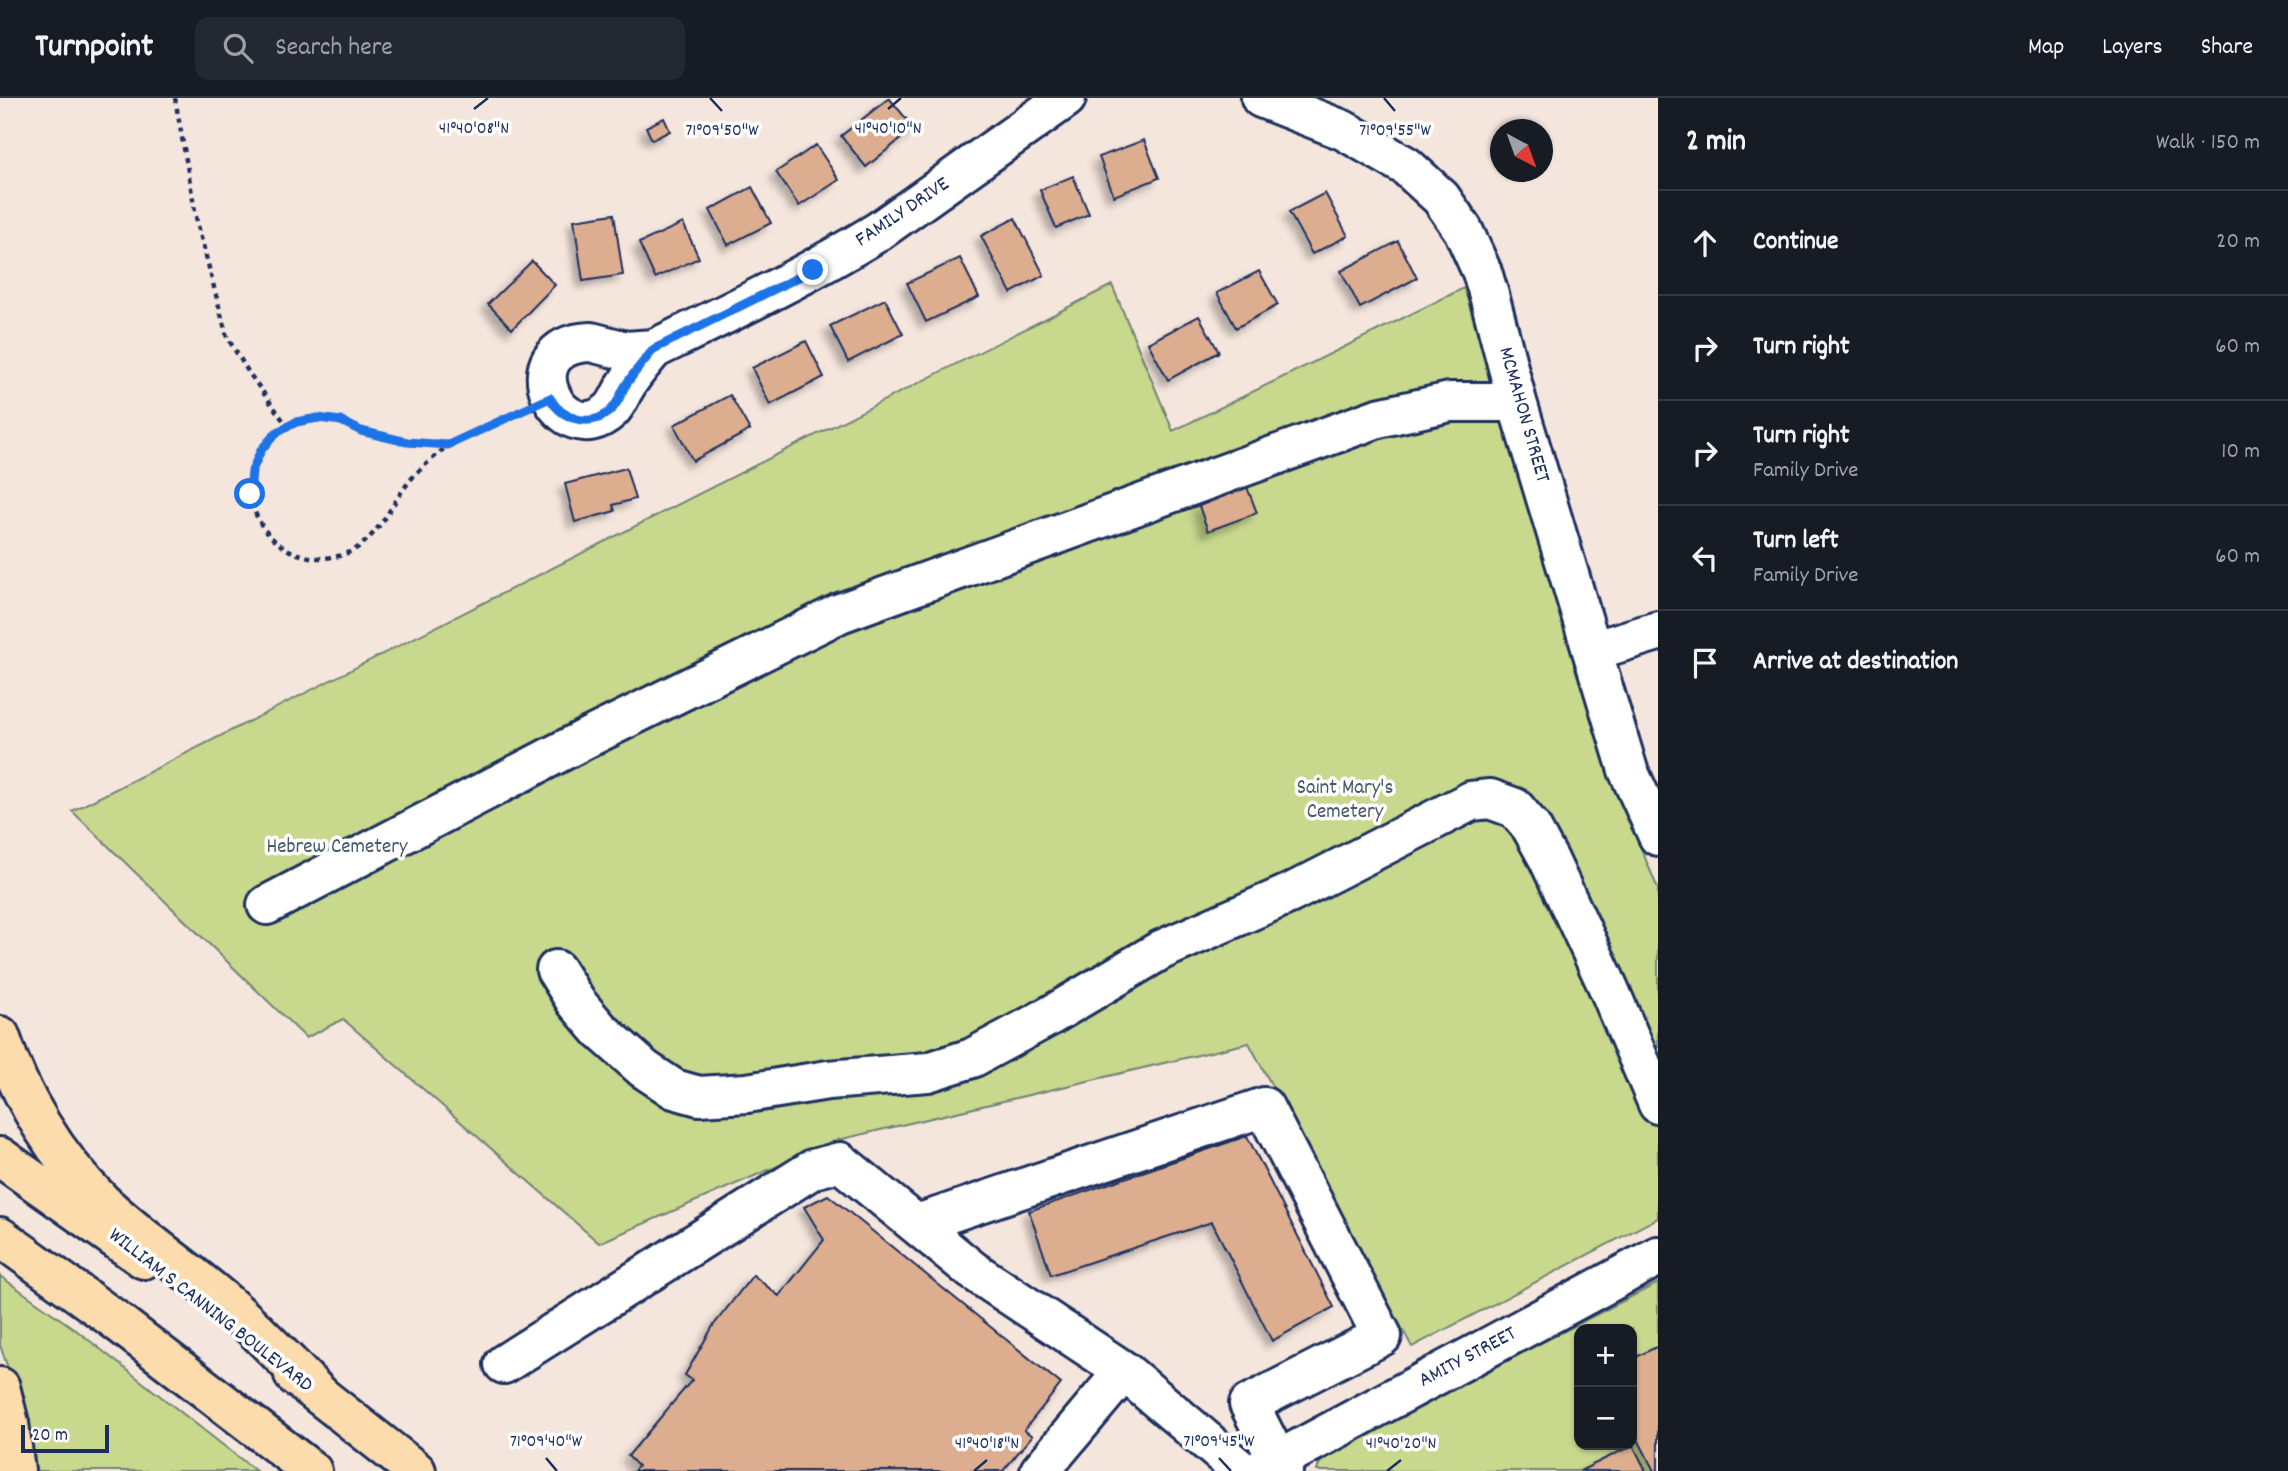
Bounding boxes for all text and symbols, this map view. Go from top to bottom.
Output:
search box [195,17,685,80]
text: Turnpoint [35,25,153,72]
icon: search [219,29,257,67]
text: Search here [275,30,393,67]
text: Map [2028,31,2064,65]
text: Layers [2102,31,2163,65]
text: Share [2201,31,2253,65]
text: 41°40'08"N [439,117,509,142]
text: 41°40'10"N [854,117,922,142]
text: 71°09'50"W [685,119,759,144]
text: 71°09'55"W [1359,119,1431,144]
north arrow [1490,119,1553,182]
text: 2 min [1686,122,1746,165]
text: Walk · 150 m [2156,127,2260,160]
street label: FAMILY DRIVE [850,170,957,256]
icon: ahead [1686,224,1724,262]
text: Continue [1753,224,1838,261]
text: 20 m [2216,226,2260,259]
route end [797,254,828,285]
icon: right [1686,329,1724,367]
text: Turn right [1753,329,1850,366]
text: 60 m [2215,331,2260,364]
street label: MCMAHON STREET [1489,344,1557,487]
text: Turn right [1753,418,1850,455]
icon: right [1686,434,1724,472]
text: 10 m [2221,436,2260,469]
text: Family Drive [1753,455,1858,488]
route start [234,478,265,509]
text: Turn left [1753,523,1839,560]
icon: left [1686,539,1724,577]
text: 60 m [2215,541,2260,574]
text: Family Drive [1753,560,1858,593]
icon: arrive [1686,644,1724,682]
text: Arrive at destination [1753,644,1958,681]
park label: Saint Mary's Cemetery [1297,774,1393,828]
park label: Hebrew Cemetery [266,833,408,863]
street label: WILLIAM S CANNING BOULEVARD [101,1221,319,1401]
street label: AMITY STREET [1414,1319,1523,1396]
map controls [1574,1324,1637,1450]
button: + [1574,1324,1637,1387]
button: − [1574,1387,1637,1450]
scale bar [21,1422,108,1454]
text: 20 m [32,1423,68,1450]
text: 71°09'40"W [510,1430,583,1455]
text: 71°09'45"W [1184,1430,1255,1455]
text: 41°40'18"N [955,1432,1019,1457]
text: 41°40'20"N [1366,1432,1437,1457]

